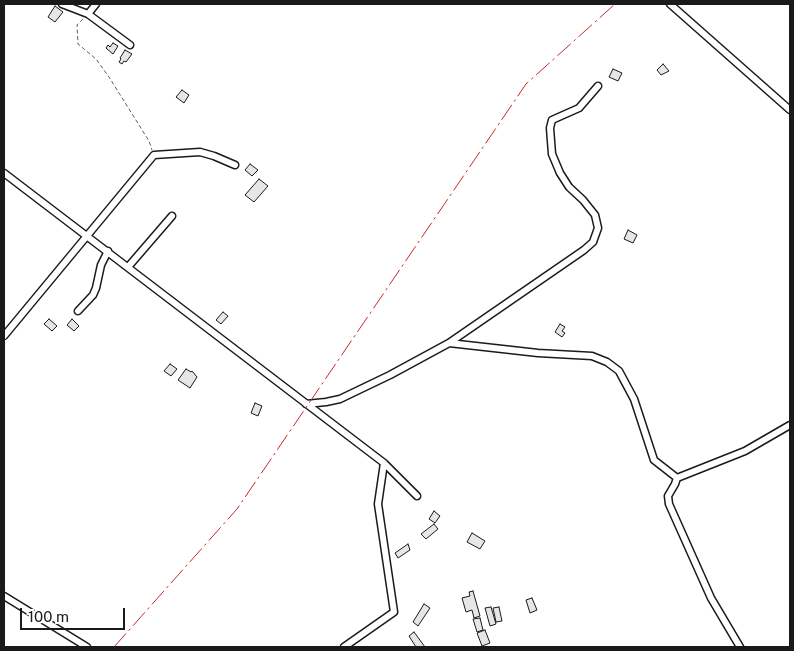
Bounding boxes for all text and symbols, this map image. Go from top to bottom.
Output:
scale bar [22,598,128,630]
text: 100 m [28,608,69,625]

